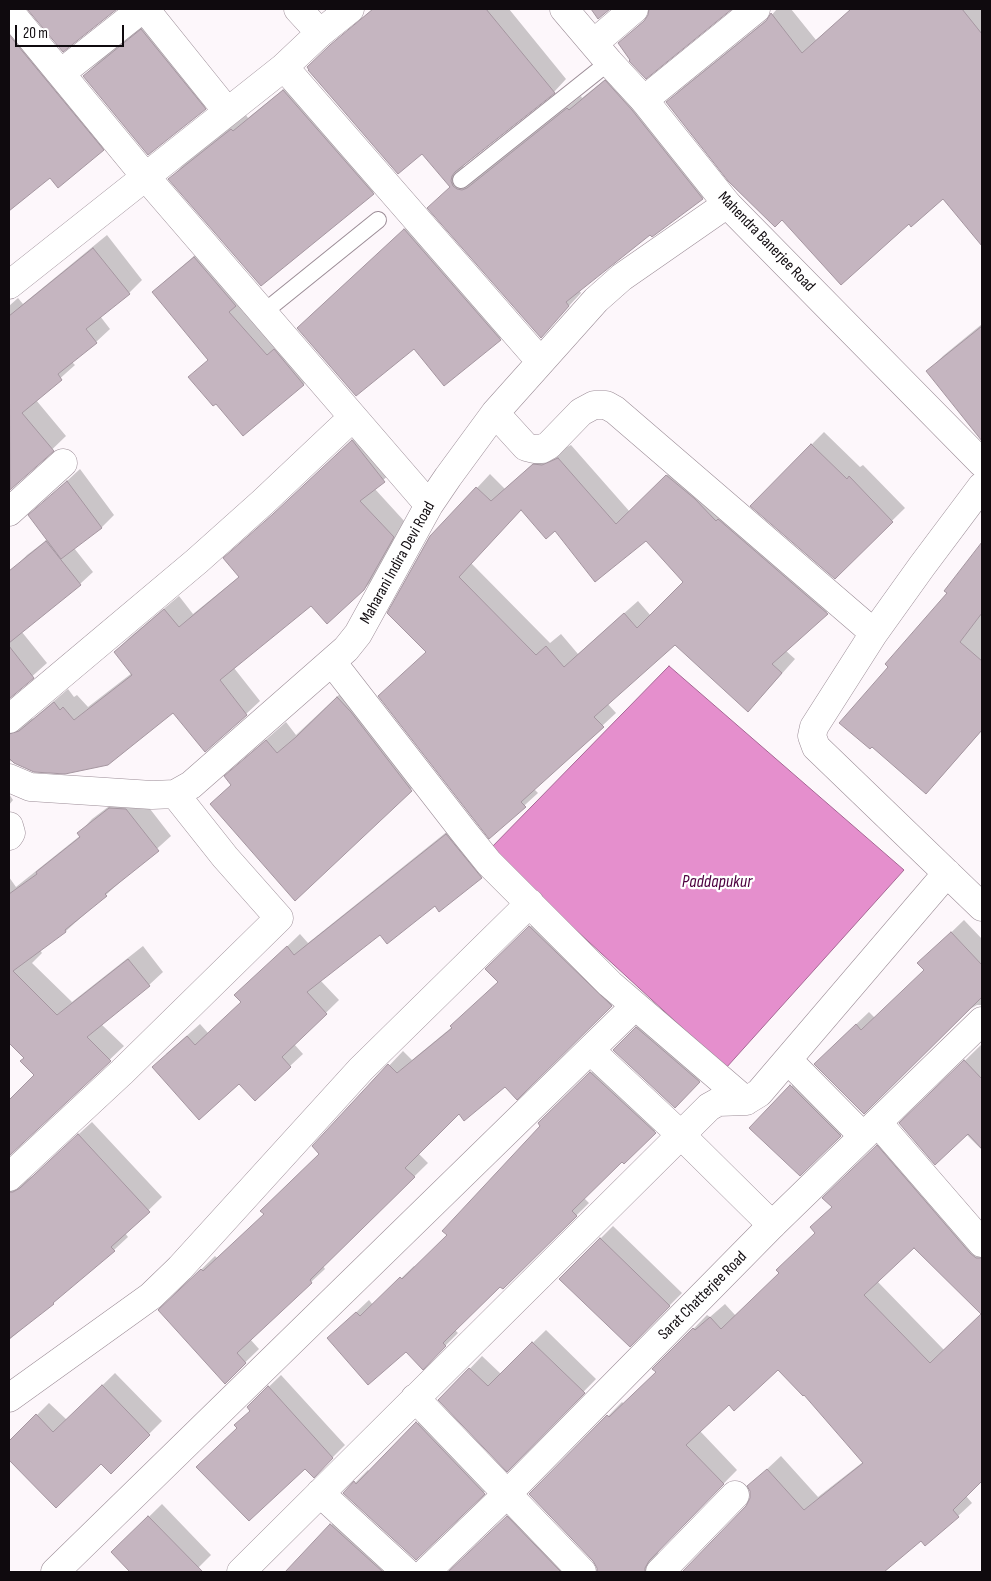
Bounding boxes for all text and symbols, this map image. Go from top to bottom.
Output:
scale bar [18,15,126,47]
text: 20 m [23,24,48,43]
street label: Mahendra Banerjee Road [713,188,819,296]
street label: Maharani Indira Devi Road [356,498,440,628]
water label: Paddapukur [682,871,752,893]
street label: Sarat Chatterjee Road [655,1248,751,1344]

